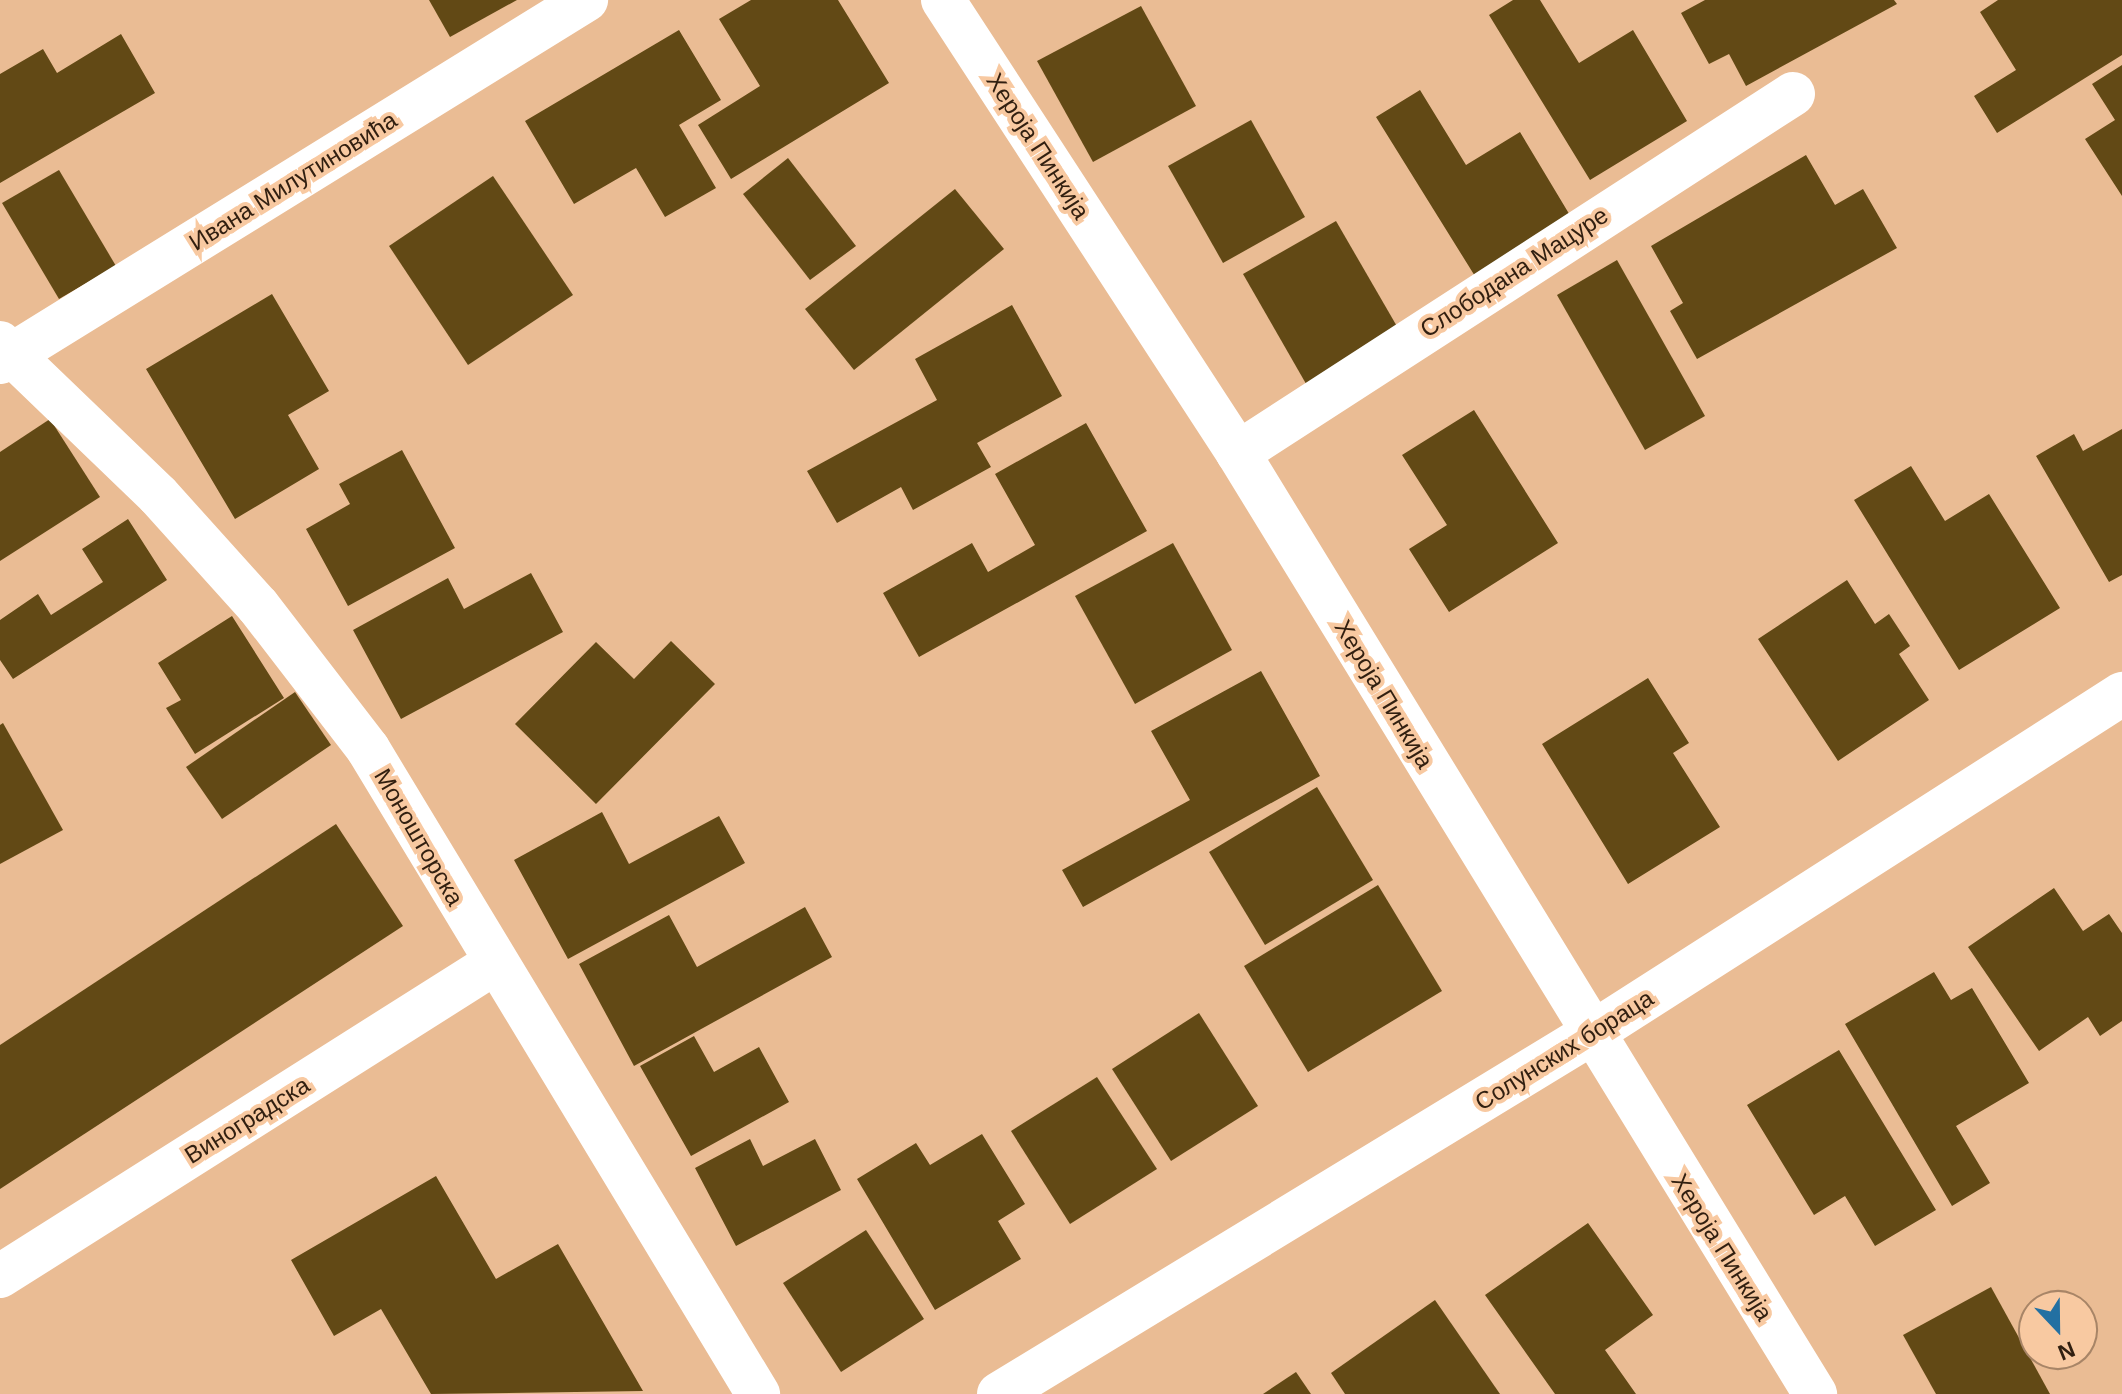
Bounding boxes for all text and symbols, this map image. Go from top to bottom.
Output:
street label: Хероја Пинкија [980,68,1096,224]
street label: Ивана Милутиновића [184,105,402,257]
street label: Слободана Мацуре [1415,201,1613,343]
street label: Хероја Пинкија [1328,615,1440,773]
street label: Моношторска [368,763,470,911]
street label: Солунских бораца [1470,984,1658,1116]
street label: Виноградска [179,1070,315,1170]
street label: Хероја Пинкија [1665,1168,1779,1326]
north arrow [2018,1290,2098,1370]
text: N [2054,1336,2078,1365]

